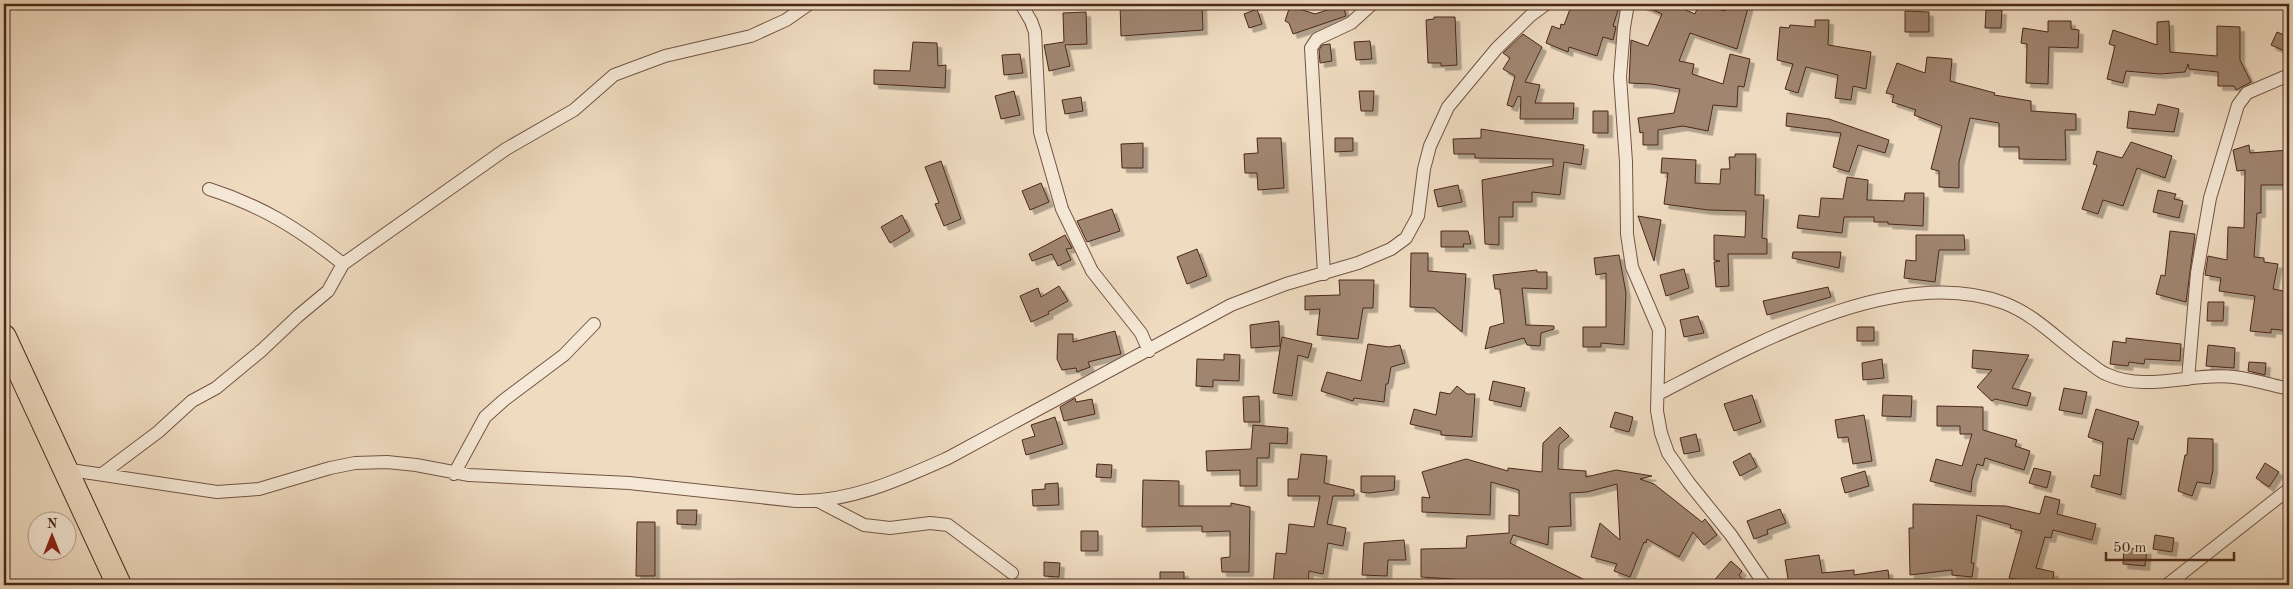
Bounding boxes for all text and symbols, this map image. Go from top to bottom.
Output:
north arrow [28,512,78,562]
text: N [47,517,58,531]
scale bar [2106,529,2233,561]
text: 50 m [2113,541,2147,556]

